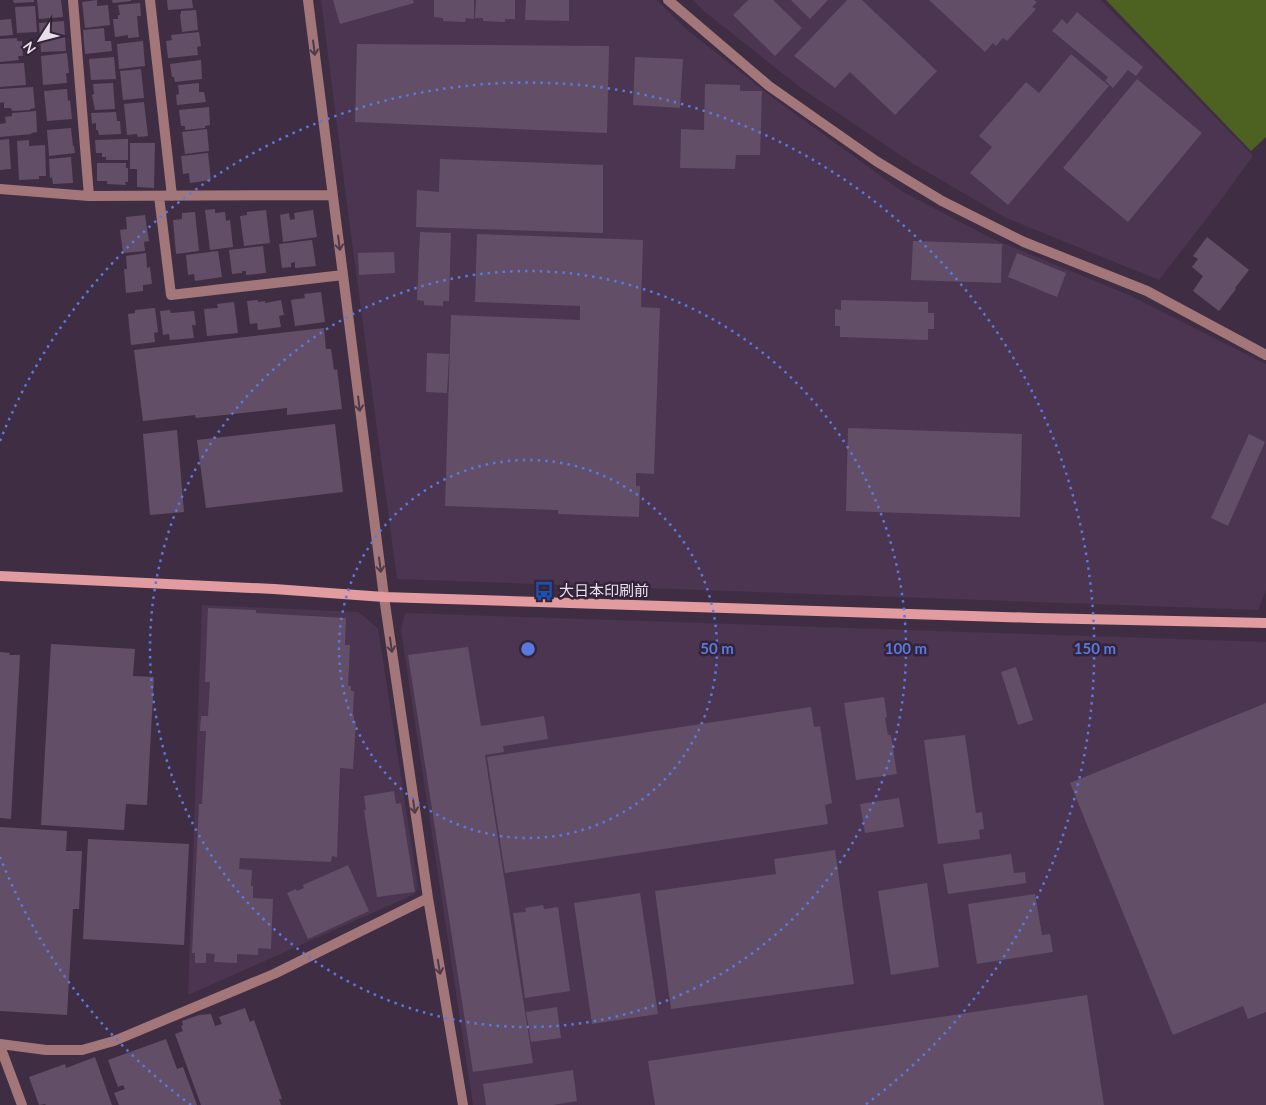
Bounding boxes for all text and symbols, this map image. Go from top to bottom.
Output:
north arrow [15,15,65,65]
text: N [19,39,39,57]
one-way arrow [309,40,319,56]
one-way arrow [334,235,344,251]
one-way arrow [354,396,364,412]
one-way arrow [375,557,385,573]
bus stop icon: 大日本印刷前 [533,580,555,602]
place label: 大日本印刷前 [559,581,649,599]
one-way arrow [386,637,396,653]
text: 50 m [700,639,734,657]
text: 100 m [885,639,927,657]
text: 150 m [1074,639,1116,657]
centre of rings [519,640,537,658]
one-way arrow [410,798,420,814]
one-way arrow [435,958,445,974]

